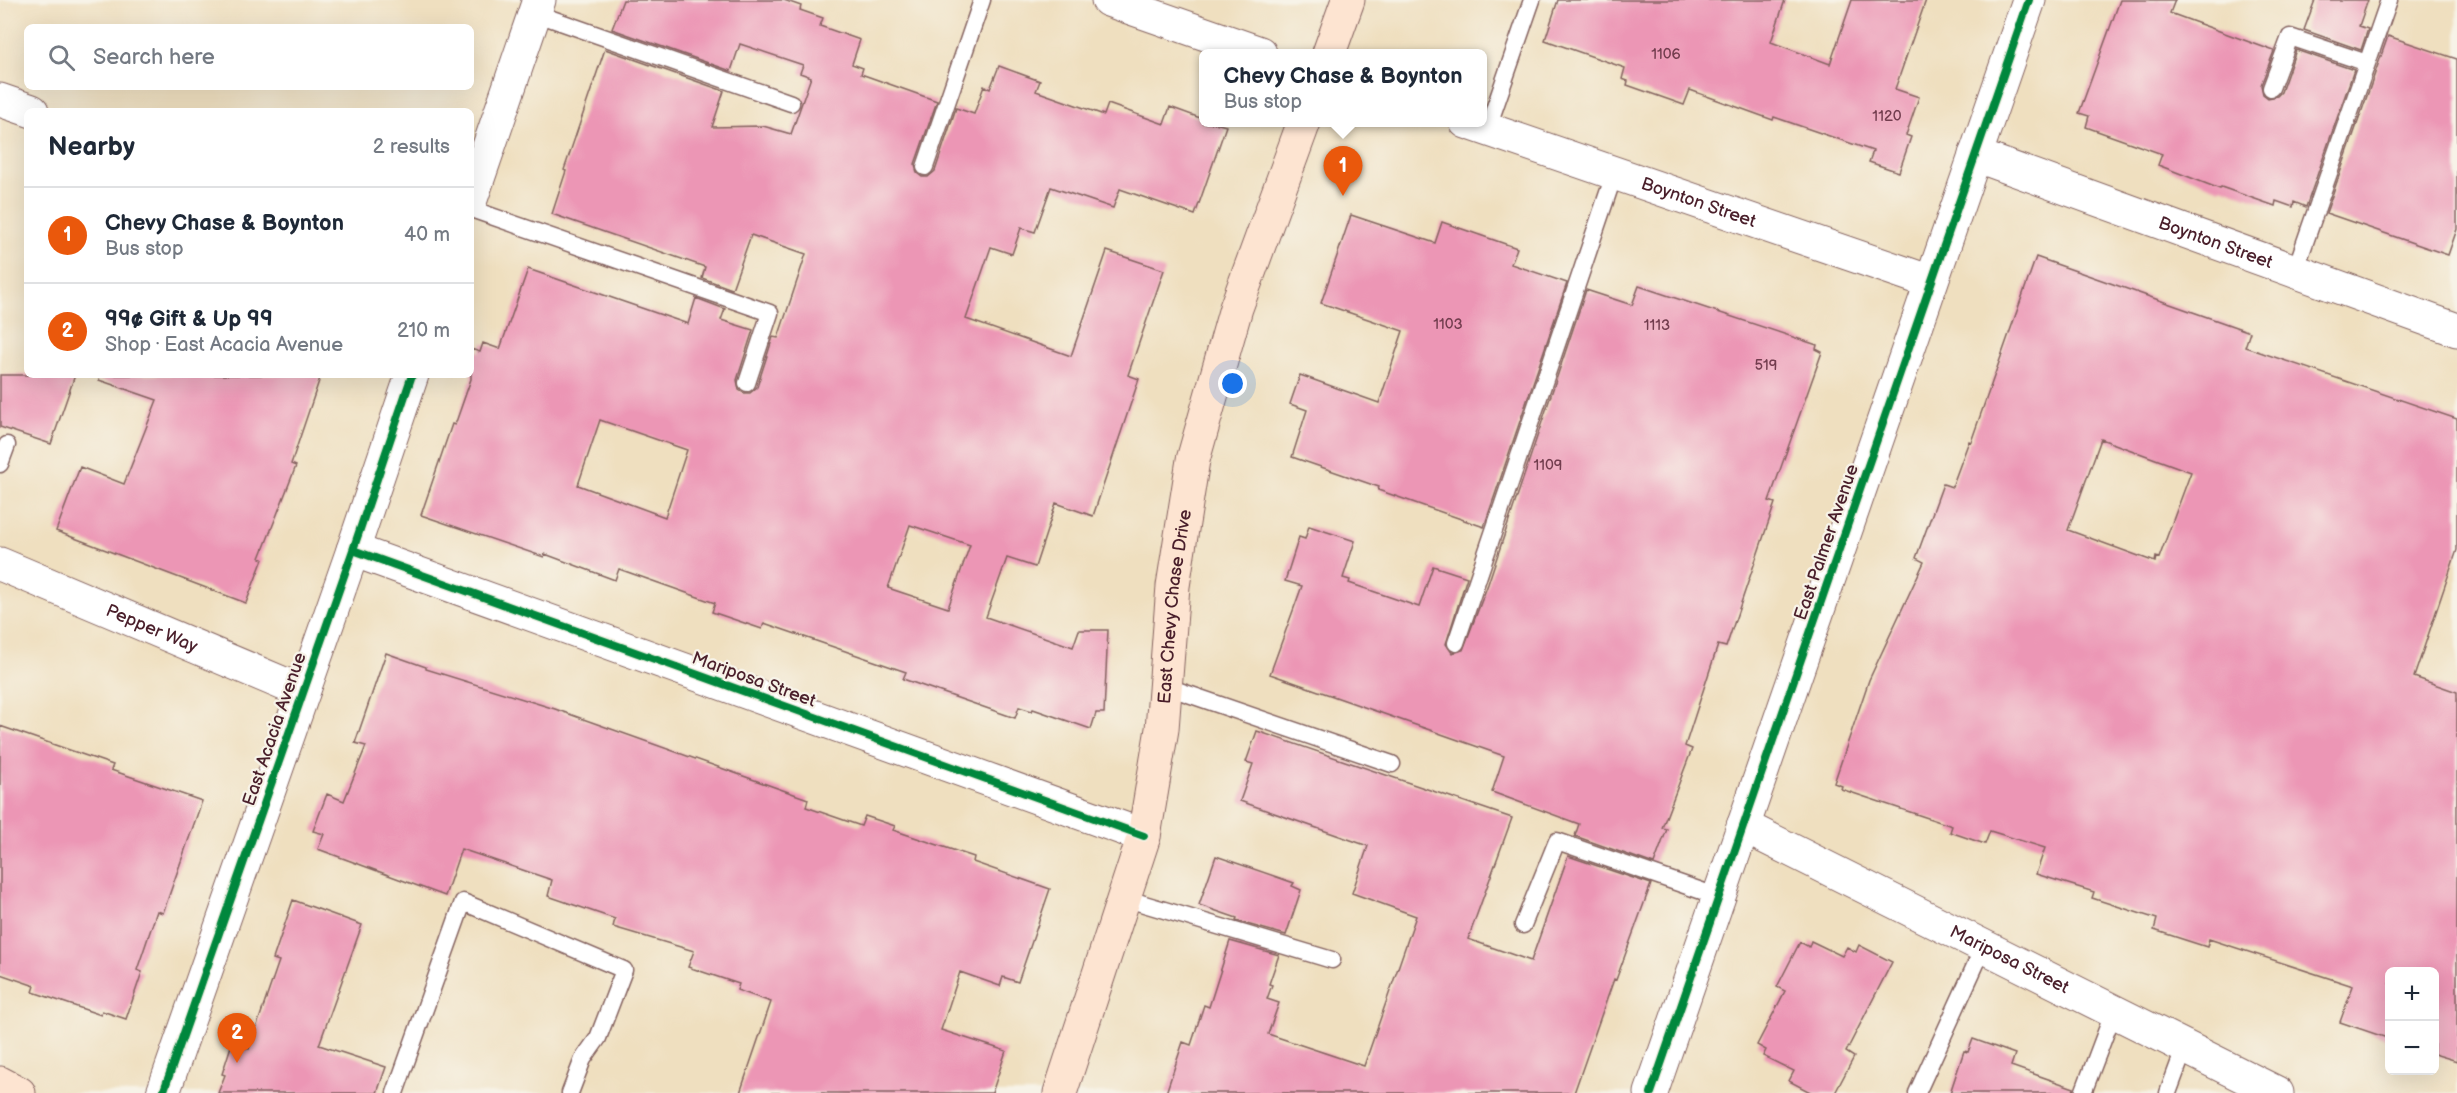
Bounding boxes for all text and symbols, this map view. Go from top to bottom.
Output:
search box [24,24,474,90]
icon: search [45,41,78,74]
text: Search here [93,44,215,71]
house number: 1106 [1651,45,1681,64]
popup [1199,49,1487,127]
text: Chevy Chase & Boynton [1224,63,1462,90]
text: Bus stop [1224,90,1302,114]
house number: 1120 [1872,107,1902,126]
text: Nearby [48,132,135,163]
text: 2 results [373,135,450,159]
pin: 1 [1324,146,1362,196]
street label: Boynton Street [1638,173,1759,232]
text: Chevy Chase & Boynton [105,210,344,237]
street label: Boynton Street [2155,212,2276,273]
text: 1 [63,223,72,247]
text: 40 m [404,223,450,247]
text: Bus stop [105,237,184,261]
text: 99¢ Gift & Up 99 [105,306,273,333]
house number: 1103 [1433,315,1463,334]
house number: 1113 [1644,316,1670,335]
text: 2 [62,319,73,343]
text: 210 m [397,319,450,343]
text: Shop · East Acacia Avenue [105,333,343,357]
house number: 519 [1754,356,1778,375]
your location [1218,369,1247,398]
house number: 1109 [1533,456,1563,475]
street label: East Palmer Avenue [1790,461,1863,623]
street label: East Chevy Chase Drive [1154,508,1196,705]
street label: Pepper Way [103,600,201,658]
street label: Mariposa Street [689,647,819,712]
street label: East Acacia Avenue [238,649,311,809]
street label: Mariposa Street [1946,921,2073,998]
map controls [2385,967,2439,1075]
button: + [2385,967,2439,1021]
pin: 2 [218,1014,256,1063]
button: − [2385,1021,2439,1075]

